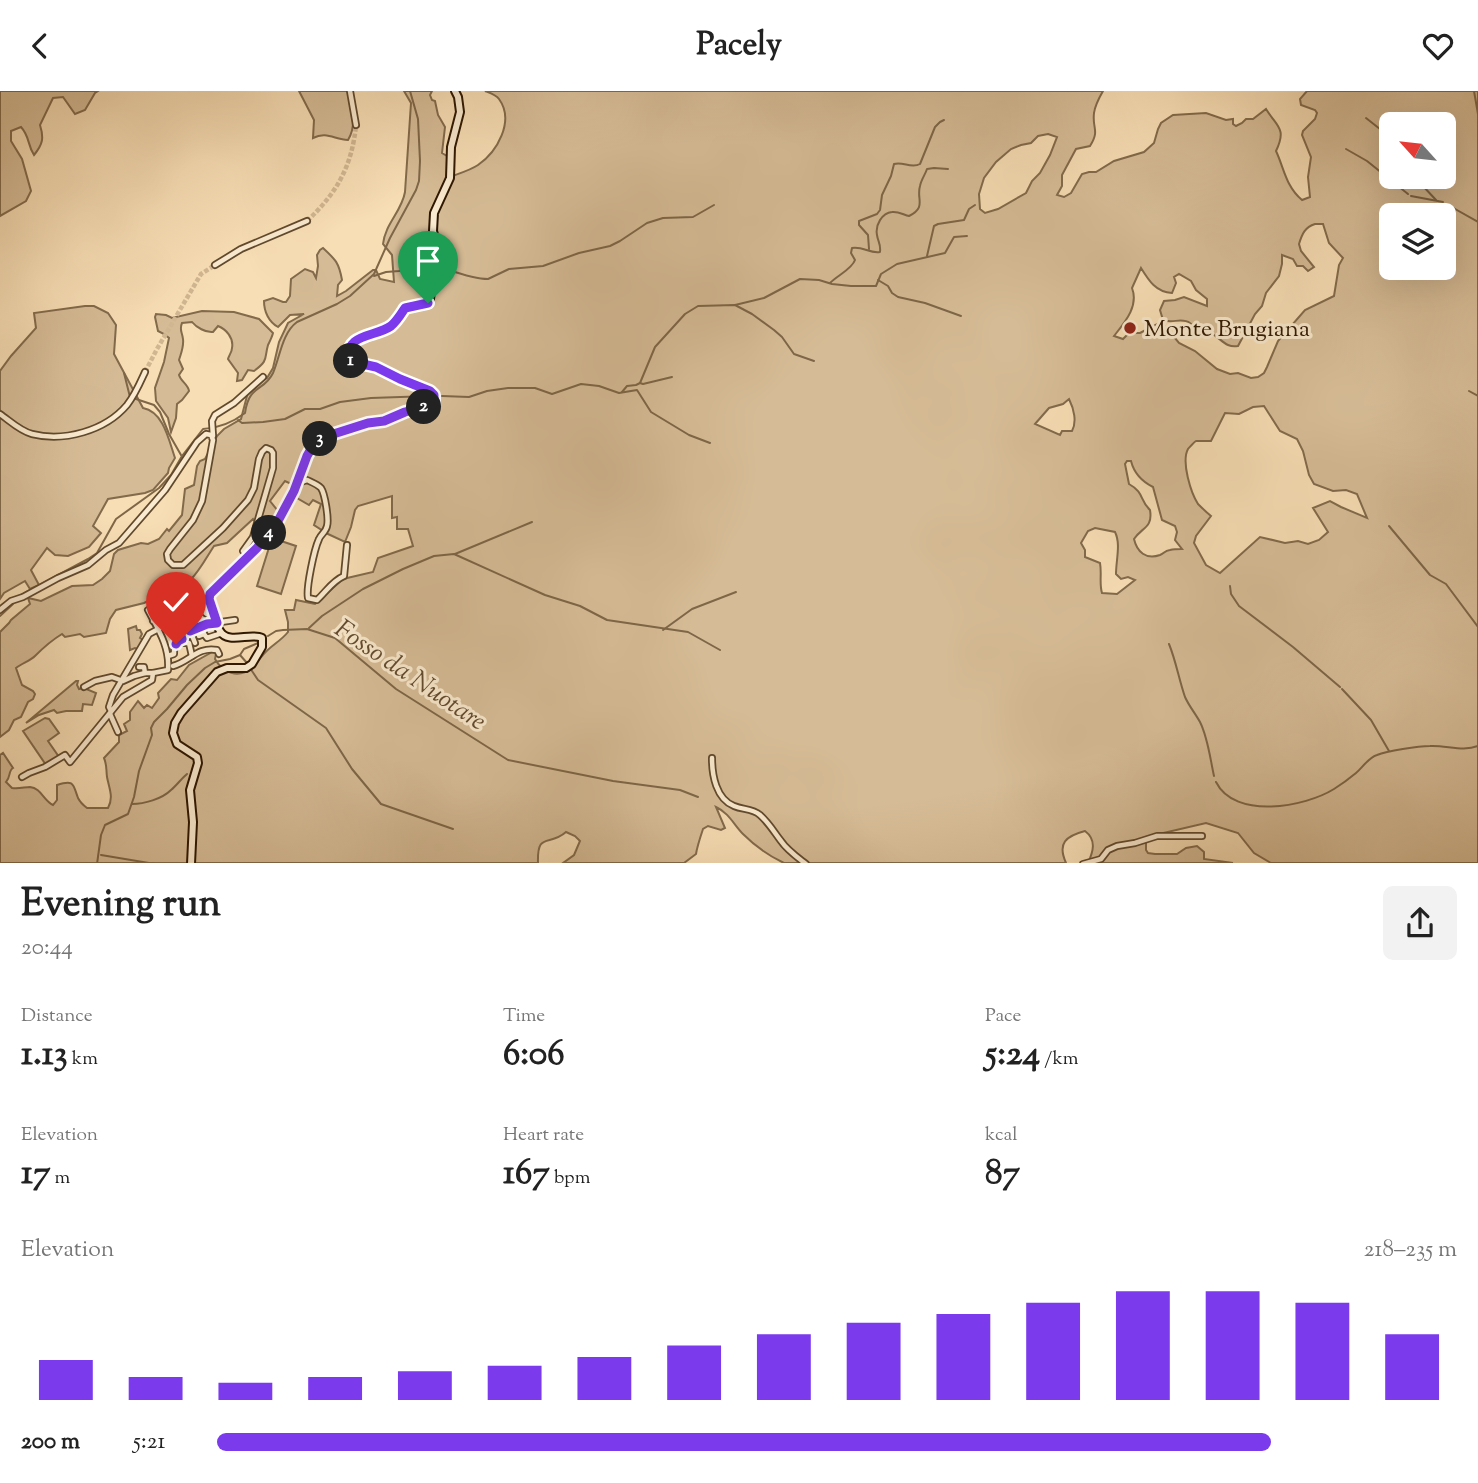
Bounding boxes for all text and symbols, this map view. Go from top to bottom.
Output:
text: Pacely [696,23,782,69]
icon: back [21,27,59,65]
icon: heart [1419,27,1457,65]
north arrow [1379,112,1456,189]
map controls [1379,112,1456,280]
button: layers [1379,203,1456,280]
pin [398,231,458,303]
icon: arrive [409,242,447,280]
place label: Monte Brugiana [1144,313,1310,347]
marker: Monte Brugiana [1122,320,1138,336]
pin: 1 [334,343,368,379]
text: 1 [347,347,354,374]
pin: 2 [406,389,442,425]
text: 2 [419,393,428,420]
pin: 3 [302,421,338,457]
text: 3 [316,425,323,452]
pin: 4 [252,515,286,551]
text: 4 [264,519,273,546]
pin [146,572,206,644]
icon: check [157,583,195,621]
water label: Fosso da Nuotare [326,612,493,741]
text: Evening run [21,879,221,933]
button: share [1383,886,1457,960]
text: 20:44 [21,932,73,965]
text: Distance [21,1003,93,1030]
text: Time [503,1003,545,1030]
text: Pace [985,1003,1021,1030]
text: 1.13 [21,1030,68,1081]
text: 6:06 [503,1030,565,1081]
text: 5:24 [985,1030,1040,1081]
text: km [68,1046,98,1073]
text: /km [1040,1046,1079,1073]
text: Elevation [21,1122,98,1149]
text: Heart rate [503,1122,584,1149]
text: kcal [985,1122,1018,1149]
text: 17 [21,1149,50,1200]
text: 167 [503,1149,550,1200]
text: 87 [985,1149,1020,1200]
text: m [50,1165,70,1192]
text: bpm [550,1165,590,1192]
text: Elevation [21,1234,114,1267]
text: 218–235 m [1364,1234,1457,1267]
text: 200 m [21,1426,80,1459]
text: 5:21 [133,1426,165,1459]

